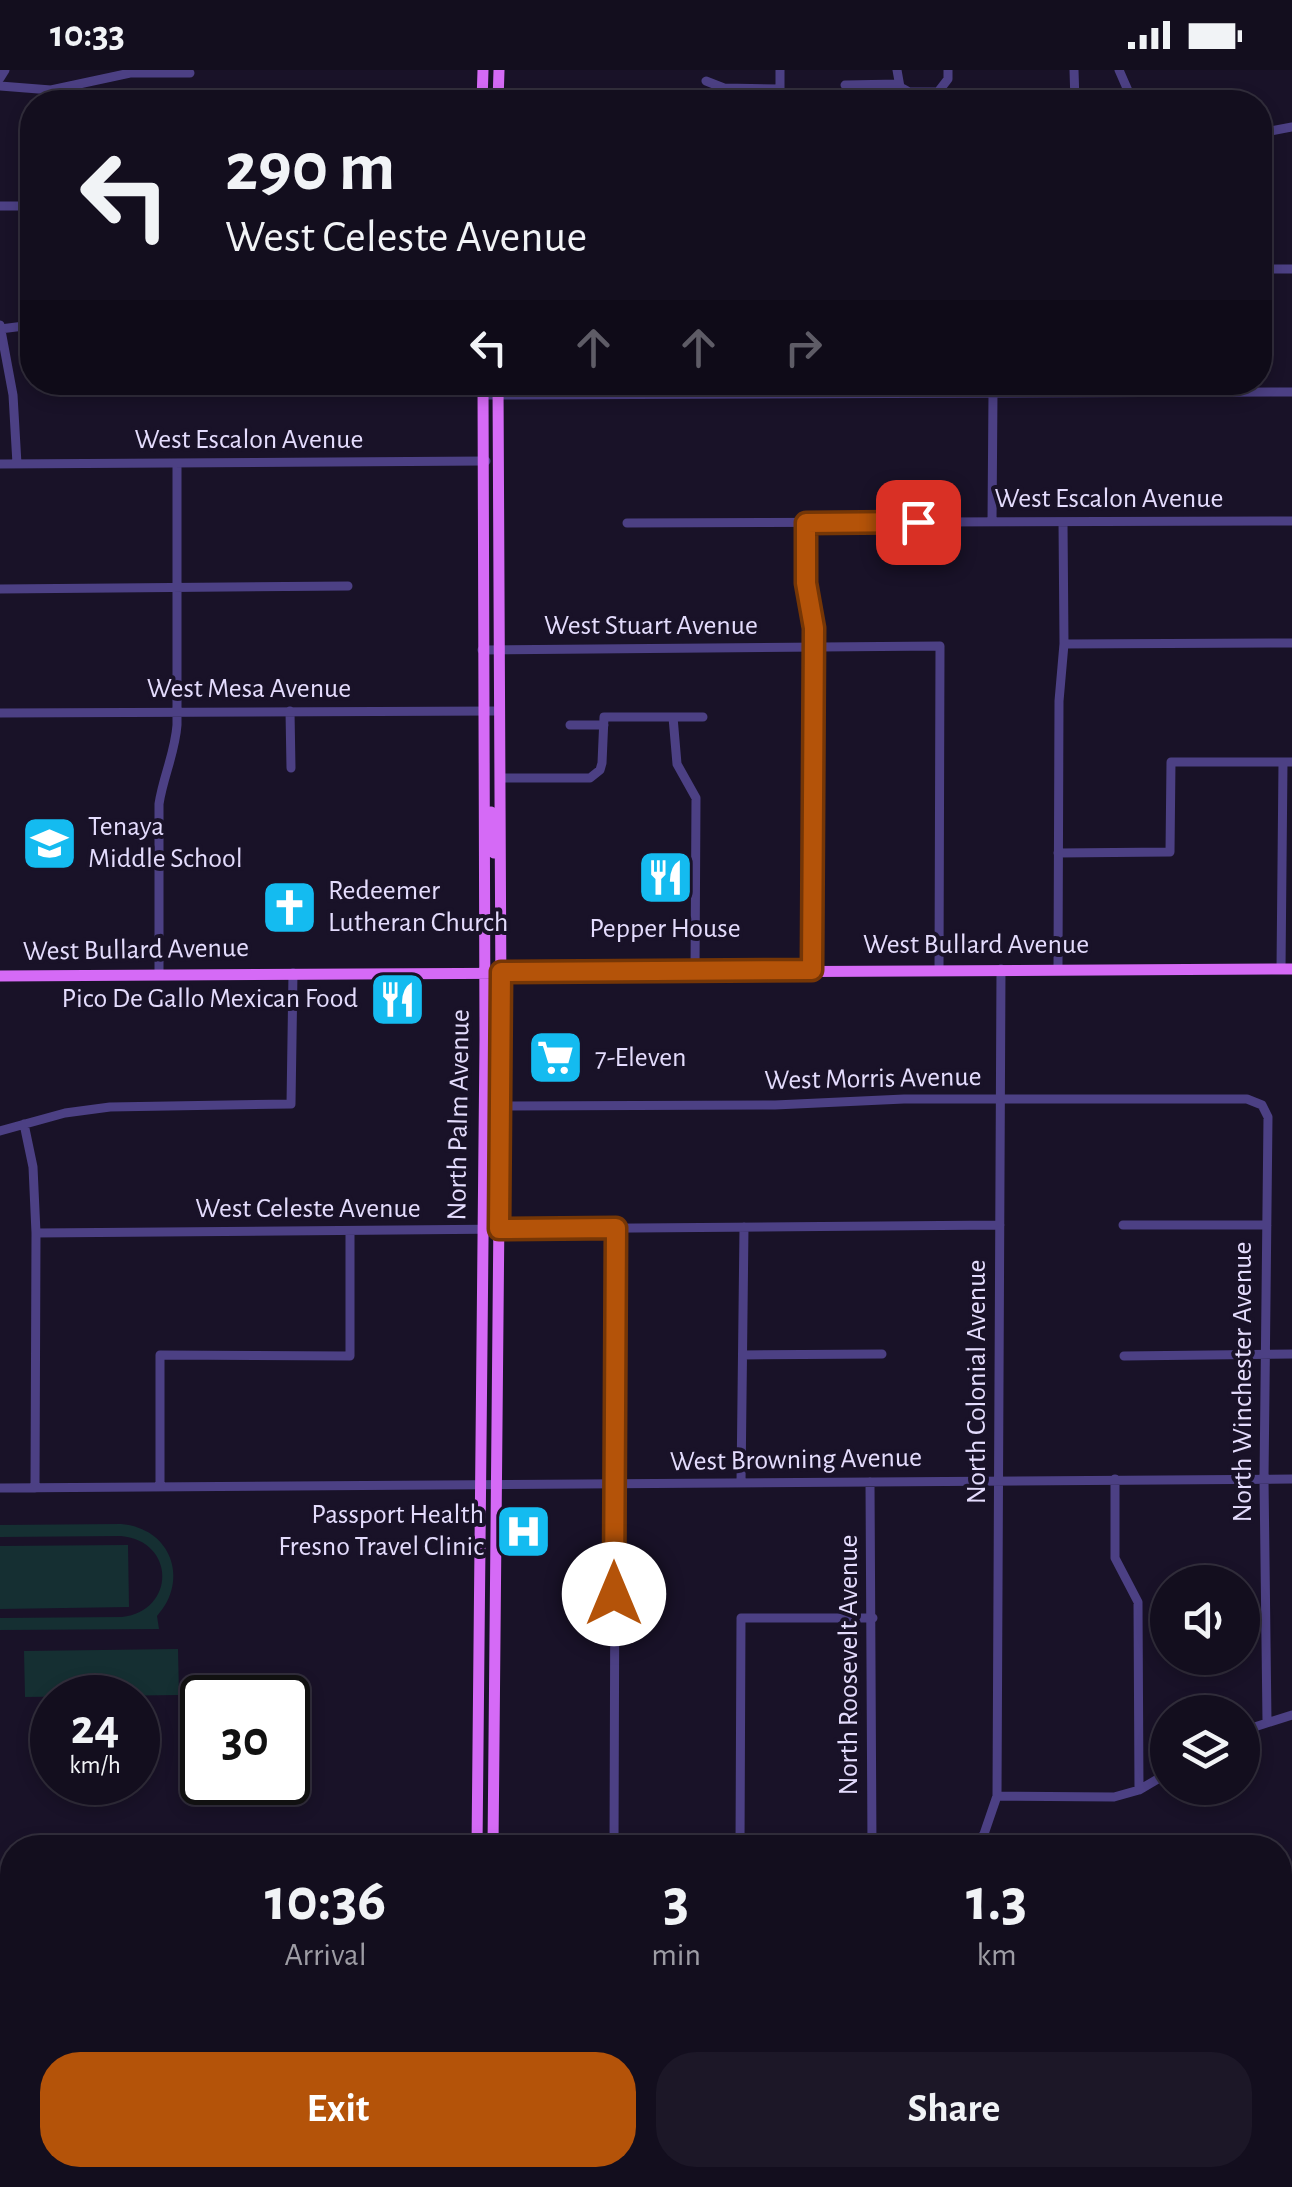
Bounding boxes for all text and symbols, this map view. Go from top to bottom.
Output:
text: 10:33 [50,16,125,54]
icon: left [60,130,190,260]
text: 290 m [225,133,395,203]
text: West Celeste Avenue [225,215,587,260]
icon: left [461,320,516,375]
icon: ahead [566,320,621,375]
icon: ahead [671,320,726,375]
icon: right [776,320,831,375]
street label: West Escalon Avenue [135,426,363,454]
pin [876,480,961,565]
street label: West Escalon Avenue [995,485,1223,513]
icon: arrive [891,495,946,550]
street label: West Stuart Avenue [544,612,758,640]
street label: West Mesa Avenue [147,675,351,703]
school or university icon: Tenaya Middle School [19,813,79,873]
place label: Tenaya Middle School [88,813,243,873]
restaurant icon: Pepper House [635,848,695,908]
church icon: Redeemer Lutheran Church [259,877,319,937]
place label: Redeemer Lutheran Church [328,877,508,937]
place label: Pepper House [589,915,741,943]
street label: West Bullard Avenue [863,931,1089,959]
street label: West Bullard Avenue [23,934,249,966]
restaurant icon: Pico De Gallo Mexican Food [367,969,427,1029]
place label: Pico De Gallo Mexican Food [61,985,358,1013]
street label: North Palm Avenue [443,1009,475,1221]
supermarket icon: 7-Eleven [526,1028,586,1088]
place label: 7-Eleven [595,1044,687,1072]
street label: West Morris Avenue [764,1063,982,1095]
street label: West Celeste Avenue [195,1195,421,1223]
street label: North Winchester Avenue [1229,1242,1257,1522]
street label: North Colonial Avenue [963,1260,991,1504]
street label: West Browning Avenue [670,1444,922,1476]
place label: Passport Health Fresno Travel Clinic [278,1501,484,1561]
hospital icon: Passport Health Fresno Travel Clinic [493,1501,553,1561]
street label: North Roosevelt Avenue [835,1535,863,1795]
position arrow [562,1542,666,1646]
map controls [1150,1565,1260,1805]
button: sound [1150,1565,1260,1675]
speed limit sign: 30 [180,1675,310,1805]
button: layers [1150,1695,1260,1805]
text: 24 [71,1703,119,1753]
text: km/h [69,1753,121,1778]
text: 10:36 [265,1871,386,1931]
text: 3 [663,1871,689,1931]
text: 1.3 [966,1871,1027,1931]
text: Arrival [284,1939,367,1971]
text: min [651,1939,701,1971]
text: km [976,1939,1017,1971]
button: Exit [40,2052,636,2167]
button: Share [656,2052,1252,2167]

